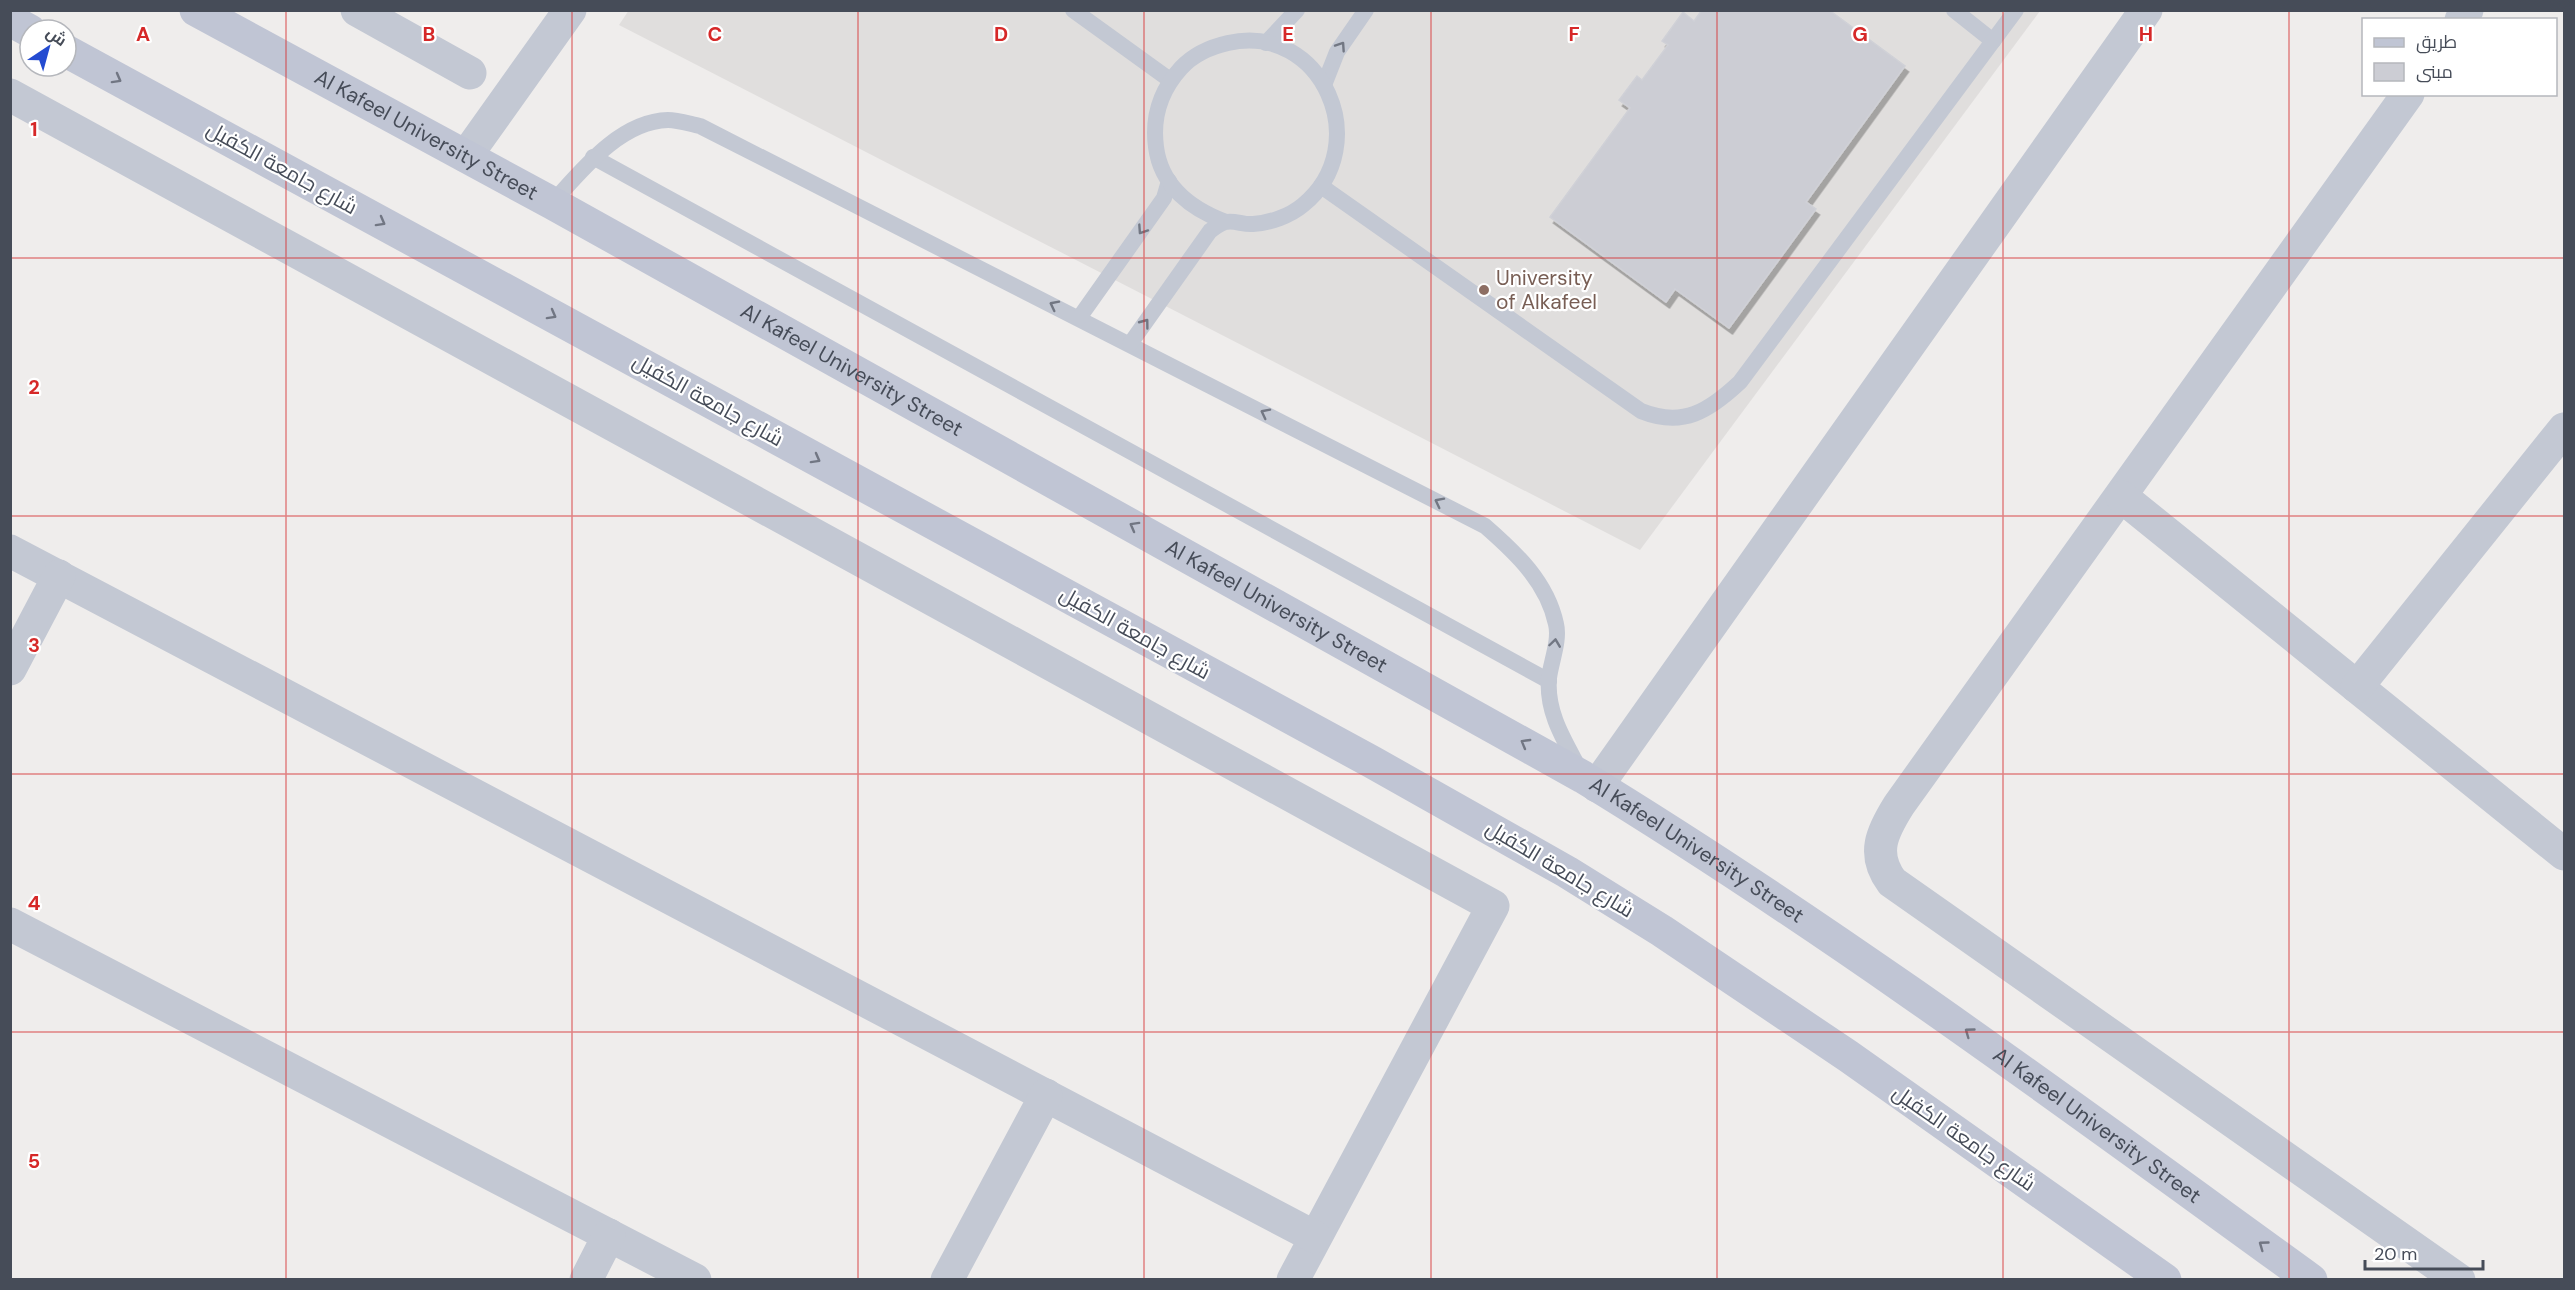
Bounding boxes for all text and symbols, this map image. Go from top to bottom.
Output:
north arrow [18,18,78,78]
legend [2362,18,2557,96]
text: A [136,21,150,47]
text: B [423,21,435,47]
text: C [708,21,722,47]
text: D [994,21,1008,47]
text: E [1282,21,1294,47]
text: F [1568,21,1580,47]
text: G [1852,21,1868,47]
text: H [2139,21,2153,47]
text: ش [42,22,71,51]
text: طريق [2416,30,2457,54]
one-way arrow [1334,41,1345,52]
text: مبنى [2416,60,2453,84]
street label: Al Kafeel University Street [310,63,543,207]
one-way arrow [111,72,122,83]
street label: شارع جامعة الكفيل [202,115,362,221]
text: 1 [30,116,38,142]
one-way arrow [375,215,385,226]
one-way arrow [1138,224,1149,235]
place label: University of Alkafeel [1496,264,1597,316]
marker: University of Alkafeel [1477,283,1491,297]
street label: Al Kafeel University Street [736,297,968,443]
one-way arrow [1049,301,1060,313]
one-way arrow [546,308,556,319]
one-way arrow [1138,319,1149,330]
street label: شارع جامعة الكفيل [628,347,788,453]
text: 2 [28,374,40,400]
one-way arrow [1261,409,1272,420]
one-way arrow [809,452,820,463]
one-way arrow [1434,498,1445,509]
one-way arrow [1130,522,1140,533]
street label: Al Kafeel University Street [1160,533,1392,679]
street label: شارع جامعة الكفيل [1055,580,1215,686]
text: 3 [28,632,40,658]
one-way arrow [1548,638,1560,647]
one-way arrow [1521,738,1531,750]
street label: Al Kafeel University Street [1584,770,1810,929]
street label: شارع جامعة الكفيل [1481,814,1639,924]
text: 4 [28,890,41,916]
one-way arrow [1965,1029,1976,1040]
street label: Al Kafeel University Street [1987,1041,2207,1210]
street label: شارع جامعة الكفيل [1887,1078,2041,1198]
text: 5 [28,1148,40,1174]
scale bar [2365,1233,2484,1271]
one-way arrow [2259,1241,2270,1252]
text: 20 m [2374,1242,2417,1266]

